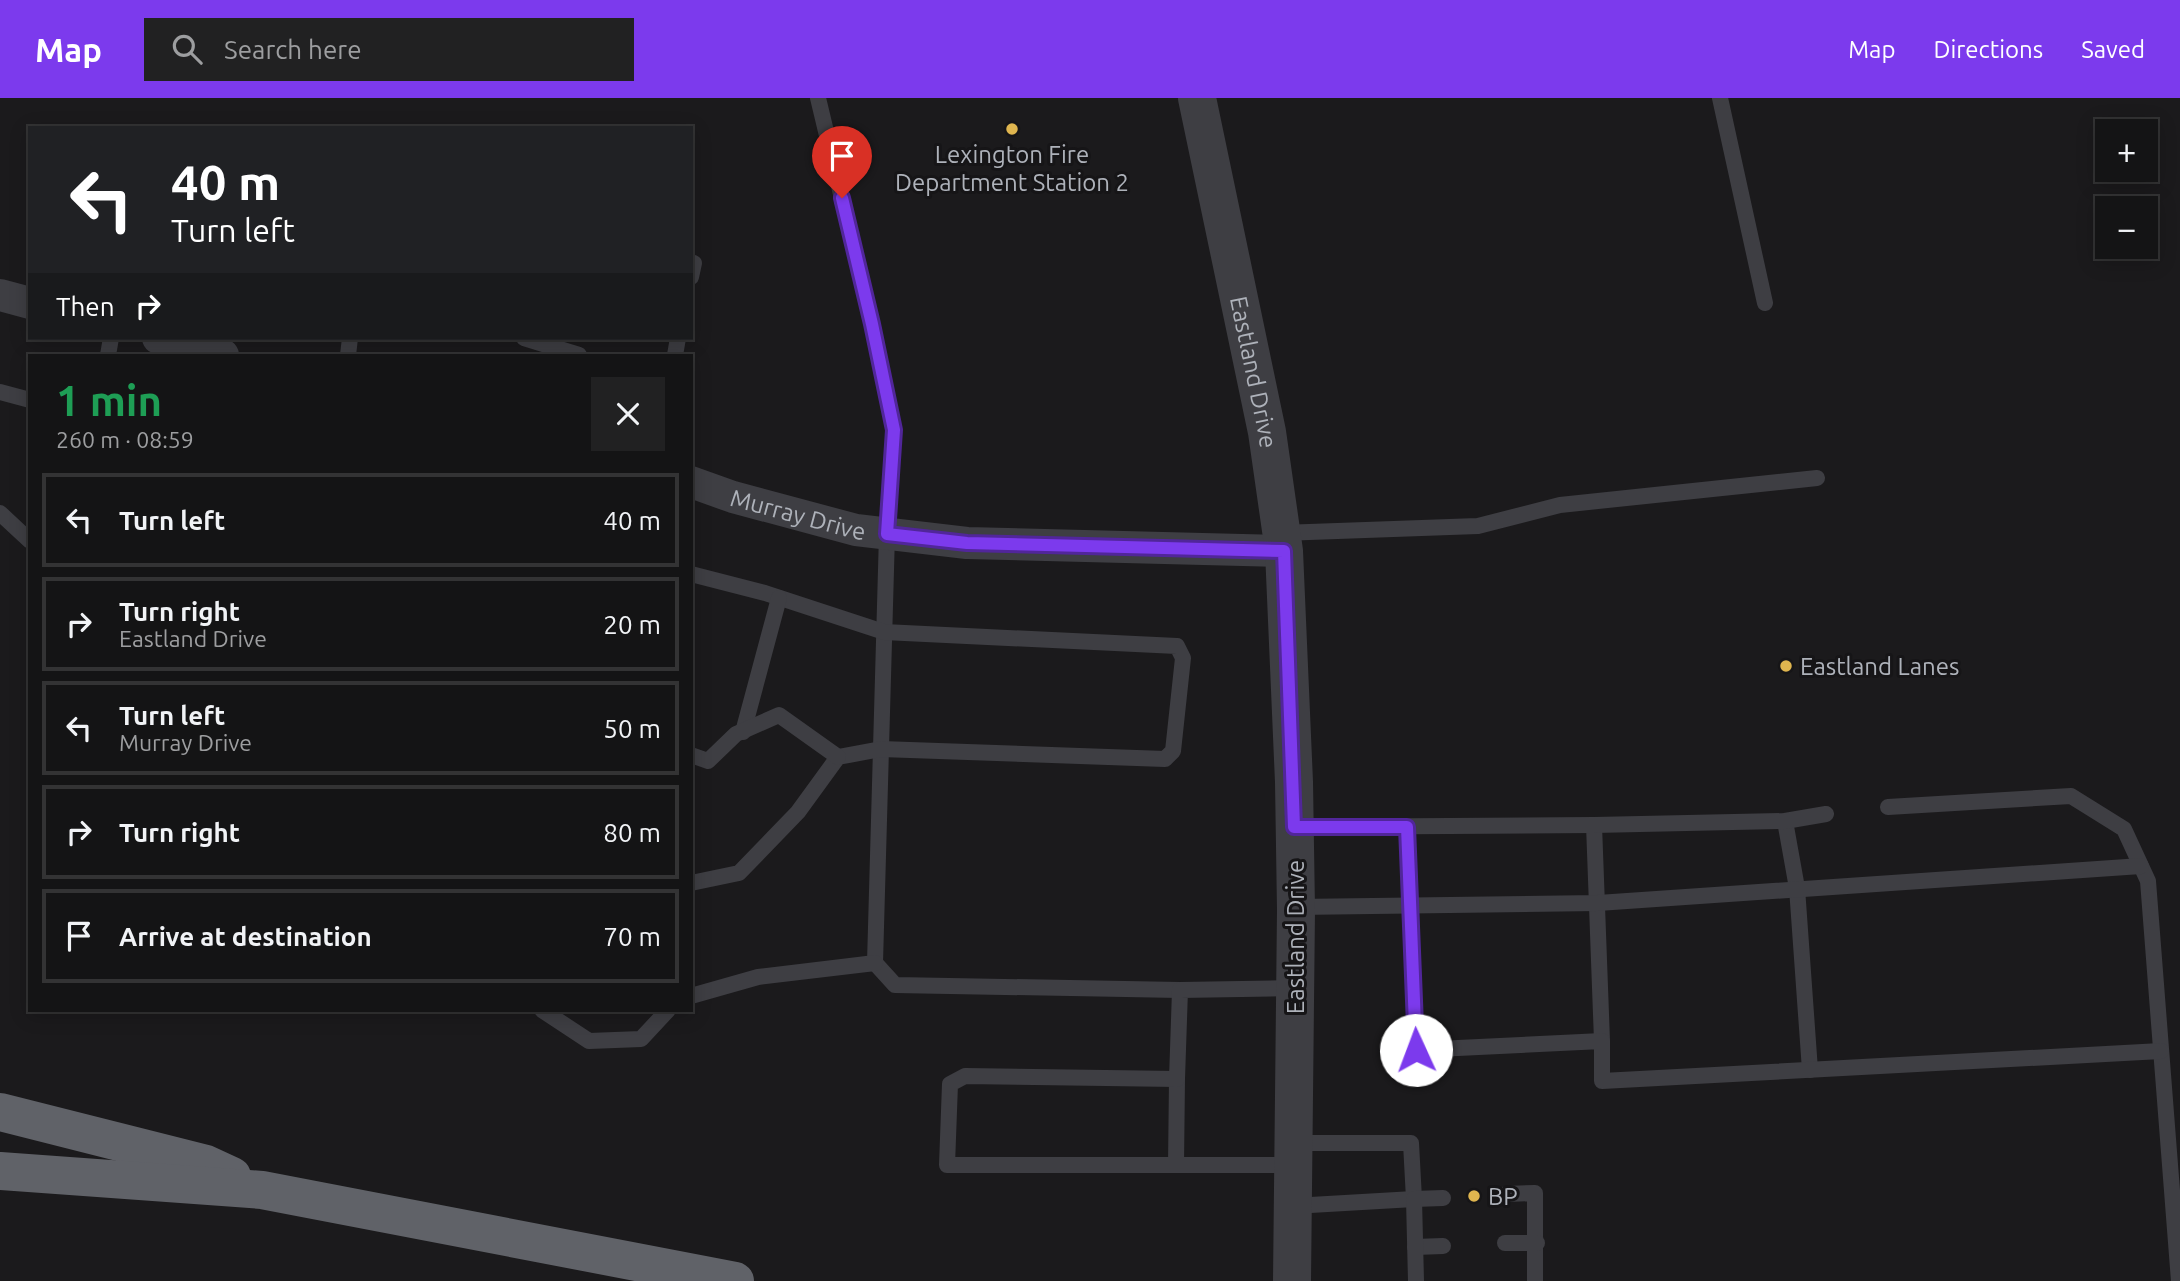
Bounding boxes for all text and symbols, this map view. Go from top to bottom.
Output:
search box [144,18,634,81]
icon: search [168,30,206,68]
text: Map [35,31,102,68]
text: Search here [224,35,362,64]
text: Map [1848,36,1895,63]
text: Directions [1933,36,2043,63]
text: Saved [2081,36,2145,63]
map controls [2095,119,2158,259]
button: + [2095,119,2158,182]
marker: Lexington Fire Department Station 2 [1004,121,1020,137]
pin [812,126,872,198]
icon: arrive [823,137,861,175]
place label: Lexington Fire Department Station 2 [895,141,1129,196]
icon: left [56,154,147,245]
text: 40 m [171,154,280,209]
button: − [2095,196,2158,259]
text: Turn left [171,212,295,248]
icon: right [129,287,167,325]
text: Then [56,292,115,321]
street label: Eastland Drive [1225,294,1283,450]
text: 1 min [56,377,162,424]
button: close [591,377,665,451]
text: 260 m · 08:59 [56,427,194,452]
street label: Murray Drive [728,483,867,545]
icon: left [60,501,98,539]
text: Turn left [119,506,225,535]
text: 40 m [603,506,661,535]
text: Turn right [119,597,240,626]
icon: right [60,605,98,643]
text: 20 m [603,610,661,639]
text: Eastland Drive [119,626,267,651]
place label: Eastland Lanes [1800,653,1959,680]
marker: Eastland Lanes [1778,658,1794,674]
text: Turn left [119,701,225,730]
icon: left [60,709,98,747]
text: 50 m [603,714,661,743]
text: Murray Drive [119,730,252,755]
icon: right [60,813,98,851]
text: Turn right [119,818,240,847]
text: 80 m [603,818,661,847]
street label: Eastland Drive [1282,860,1309,1014]
icon: arrive [60,917,98,955]
text: Arrive at destination [119,922,372,951]
text: 70 m [603,922,661,951]
position arrow [1379,1013,1453,1087]
place label: BP [1488,1183,1518,1210]
marker: BP [1466,1188,1482,1204]

